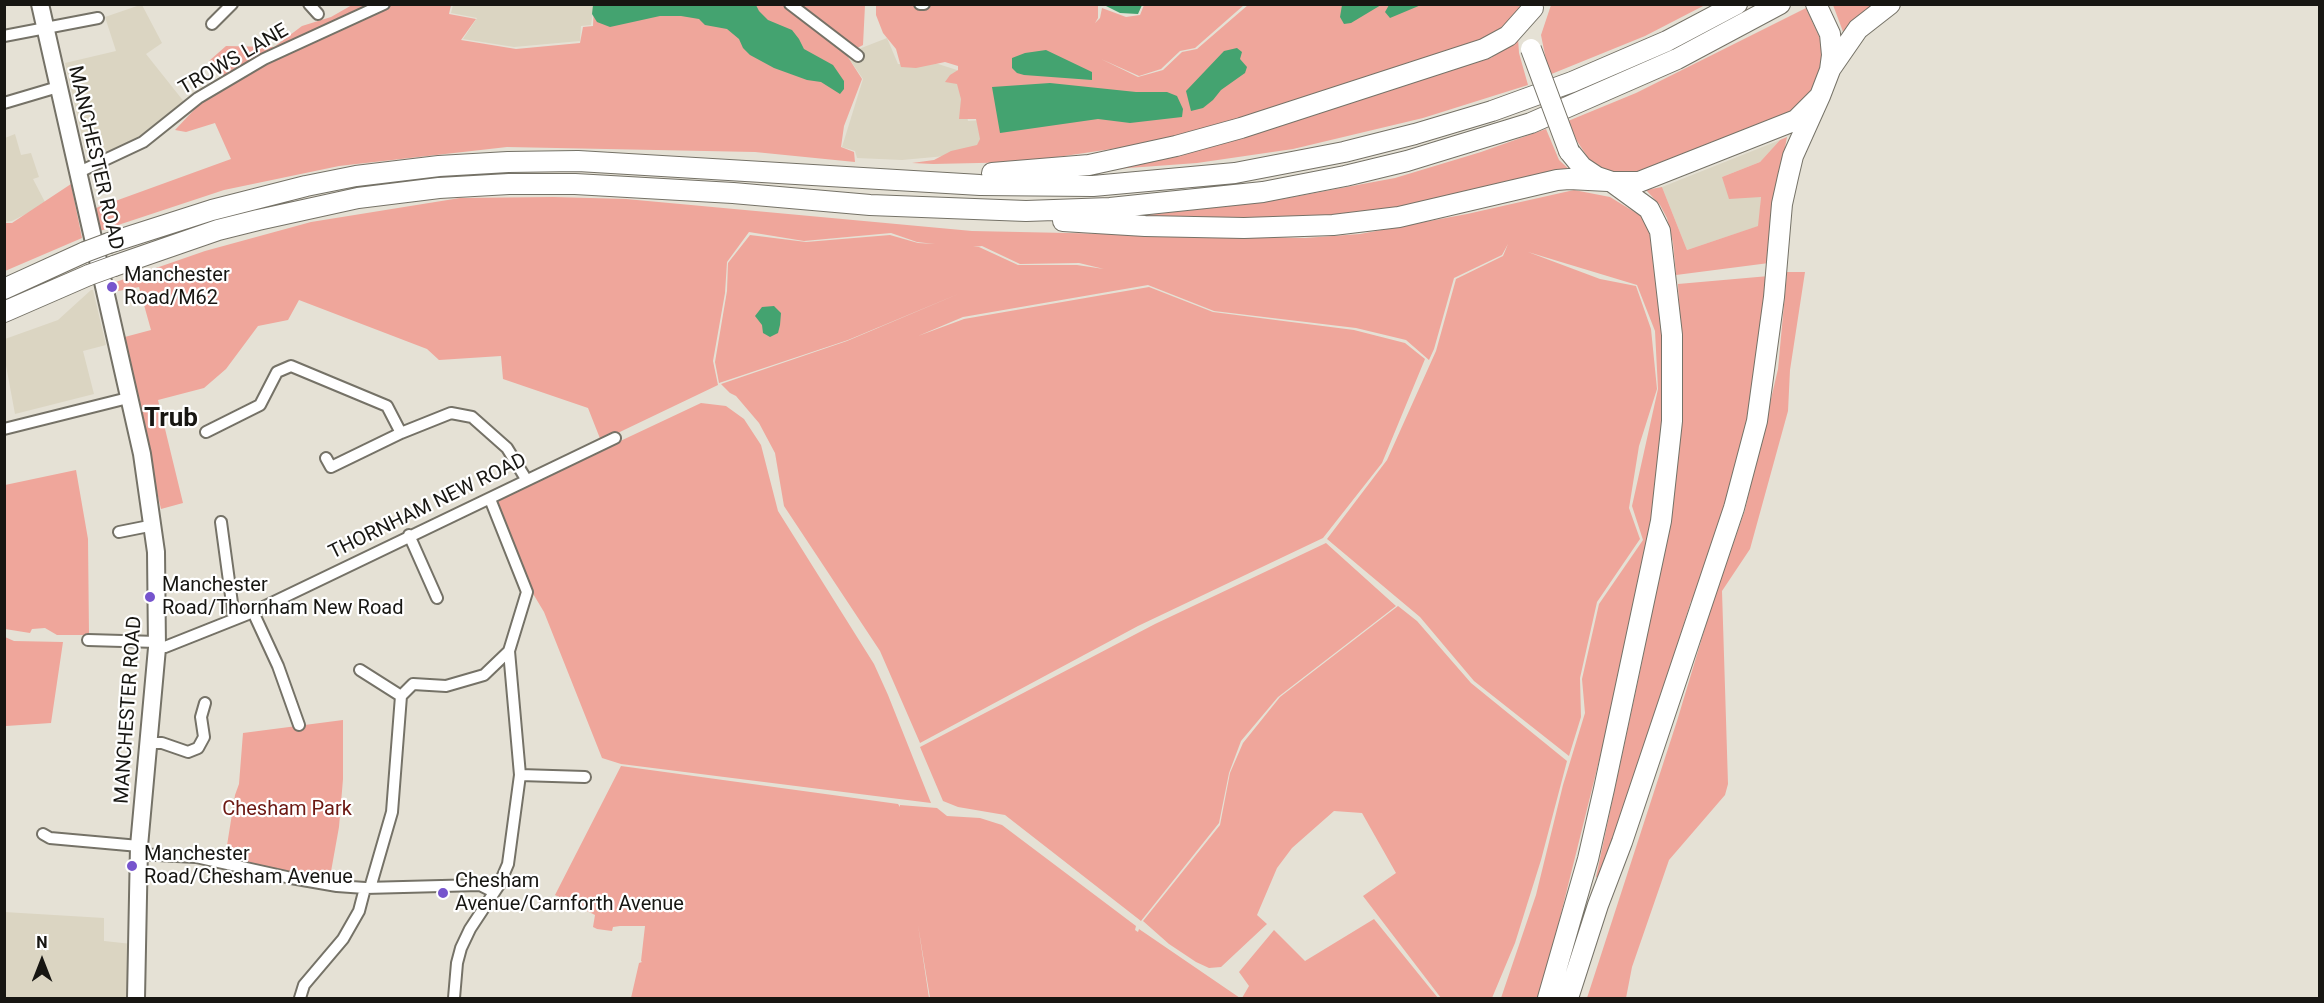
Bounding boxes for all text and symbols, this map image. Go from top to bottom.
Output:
street label: TROWS LANE [175,19,293,101]
street label: MANCHESTER ROAD [62,64,128,252]
place label: Manchester Road/M62 [124,264,230,311]
marker: Manchester Road/M62 [105,280,119,294]
district label: Trub [144,403,198,435]
street label: THORNHAM NEW ROAD [325,449,531,565]
place label: Manchester Road/Thornham New Road [162,574,403,621]
marker: Manchester Road/Thornham New Road [143,590,157,604]
street label: MANCHESTER ROAD [110,615,148,805]
park label: Chesham Park [222,798,352,822]
place label: Manchester Road/Chesham Avenue [144,843,353,890]
marker: Manchester Road/Chesham Avenue [125,859,139,873]
place label: Chesham Avenue/Carnforth Avenue [455,870,684,917]
marker: Chesham Avenue/Carnforth Avenue [436,886,450,900]
north arrow [12,931,72,991]
text: N [36,933,48,952]

